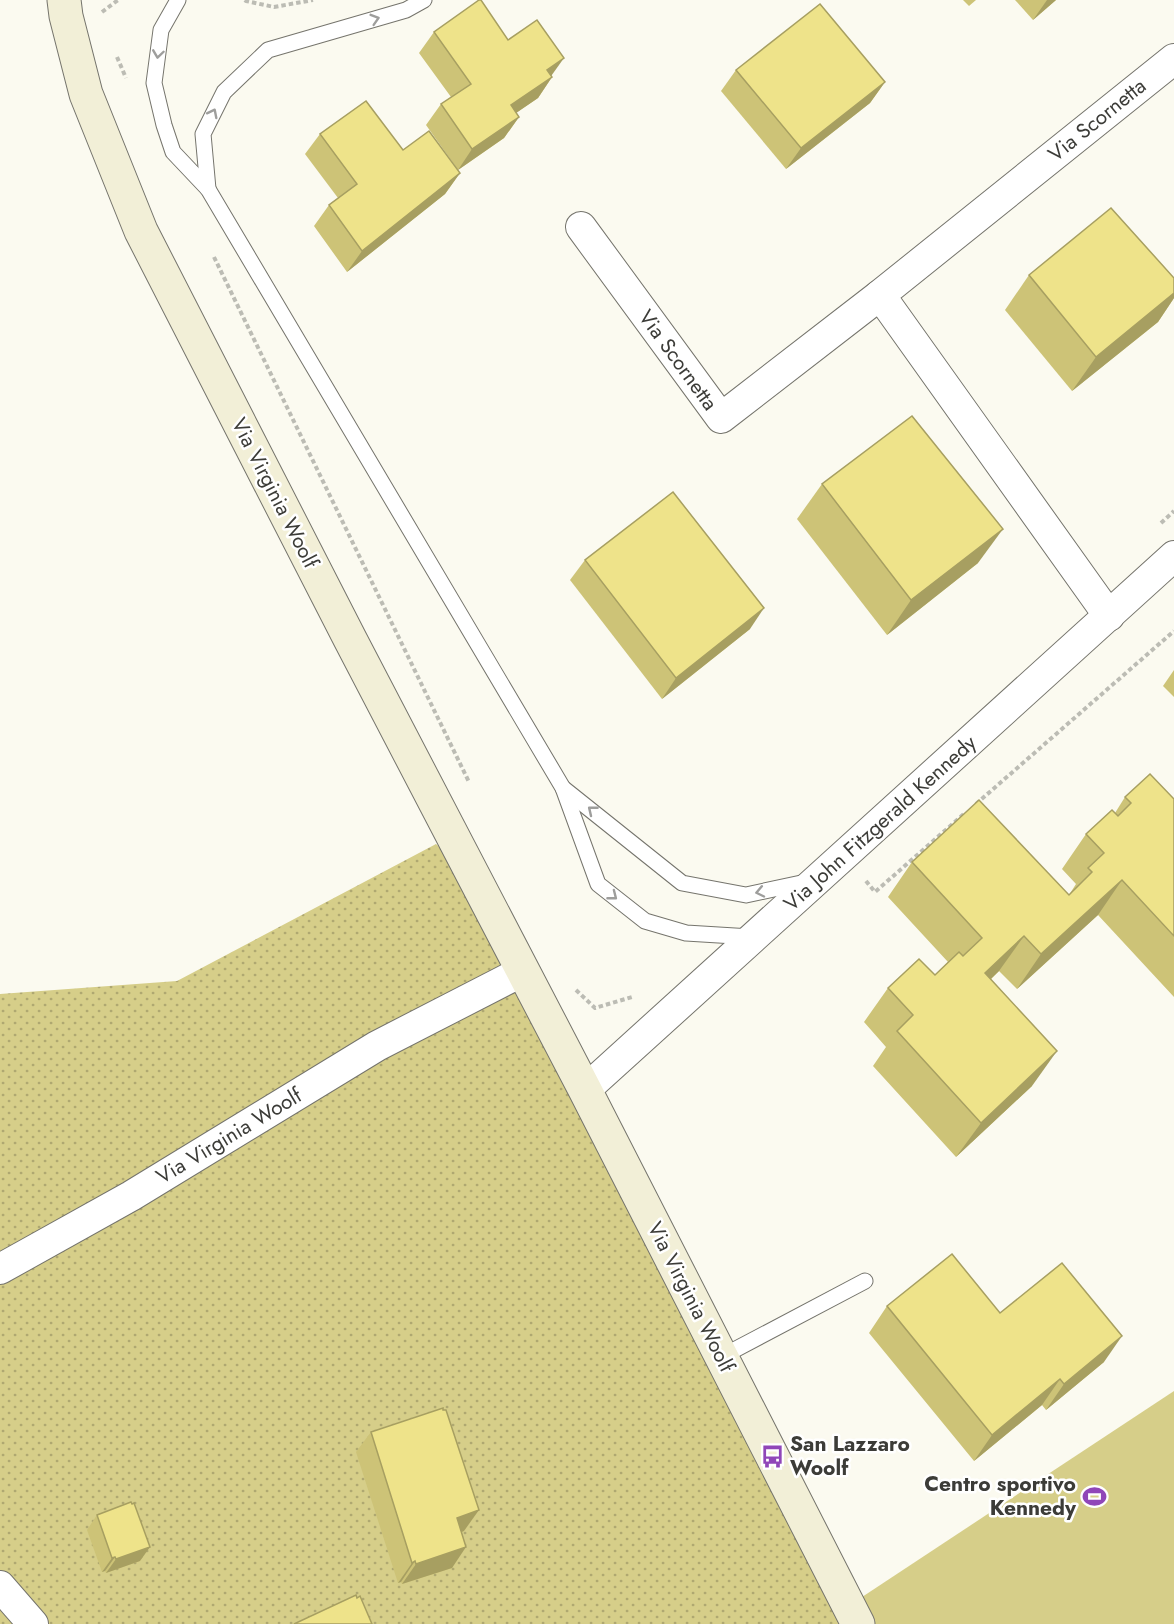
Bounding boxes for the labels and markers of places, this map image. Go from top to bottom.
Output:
place label: San Lazzaro Woolf [790,1429,910,1483]
bus stop icon: San Lazzaro Woolf [759,1443,785,1469]
place label: Centro sportivo Kennedy [924,1469,1077,1523]
sports icon: Centro sportivo Kennedy [1081,1483,1107,1509]

